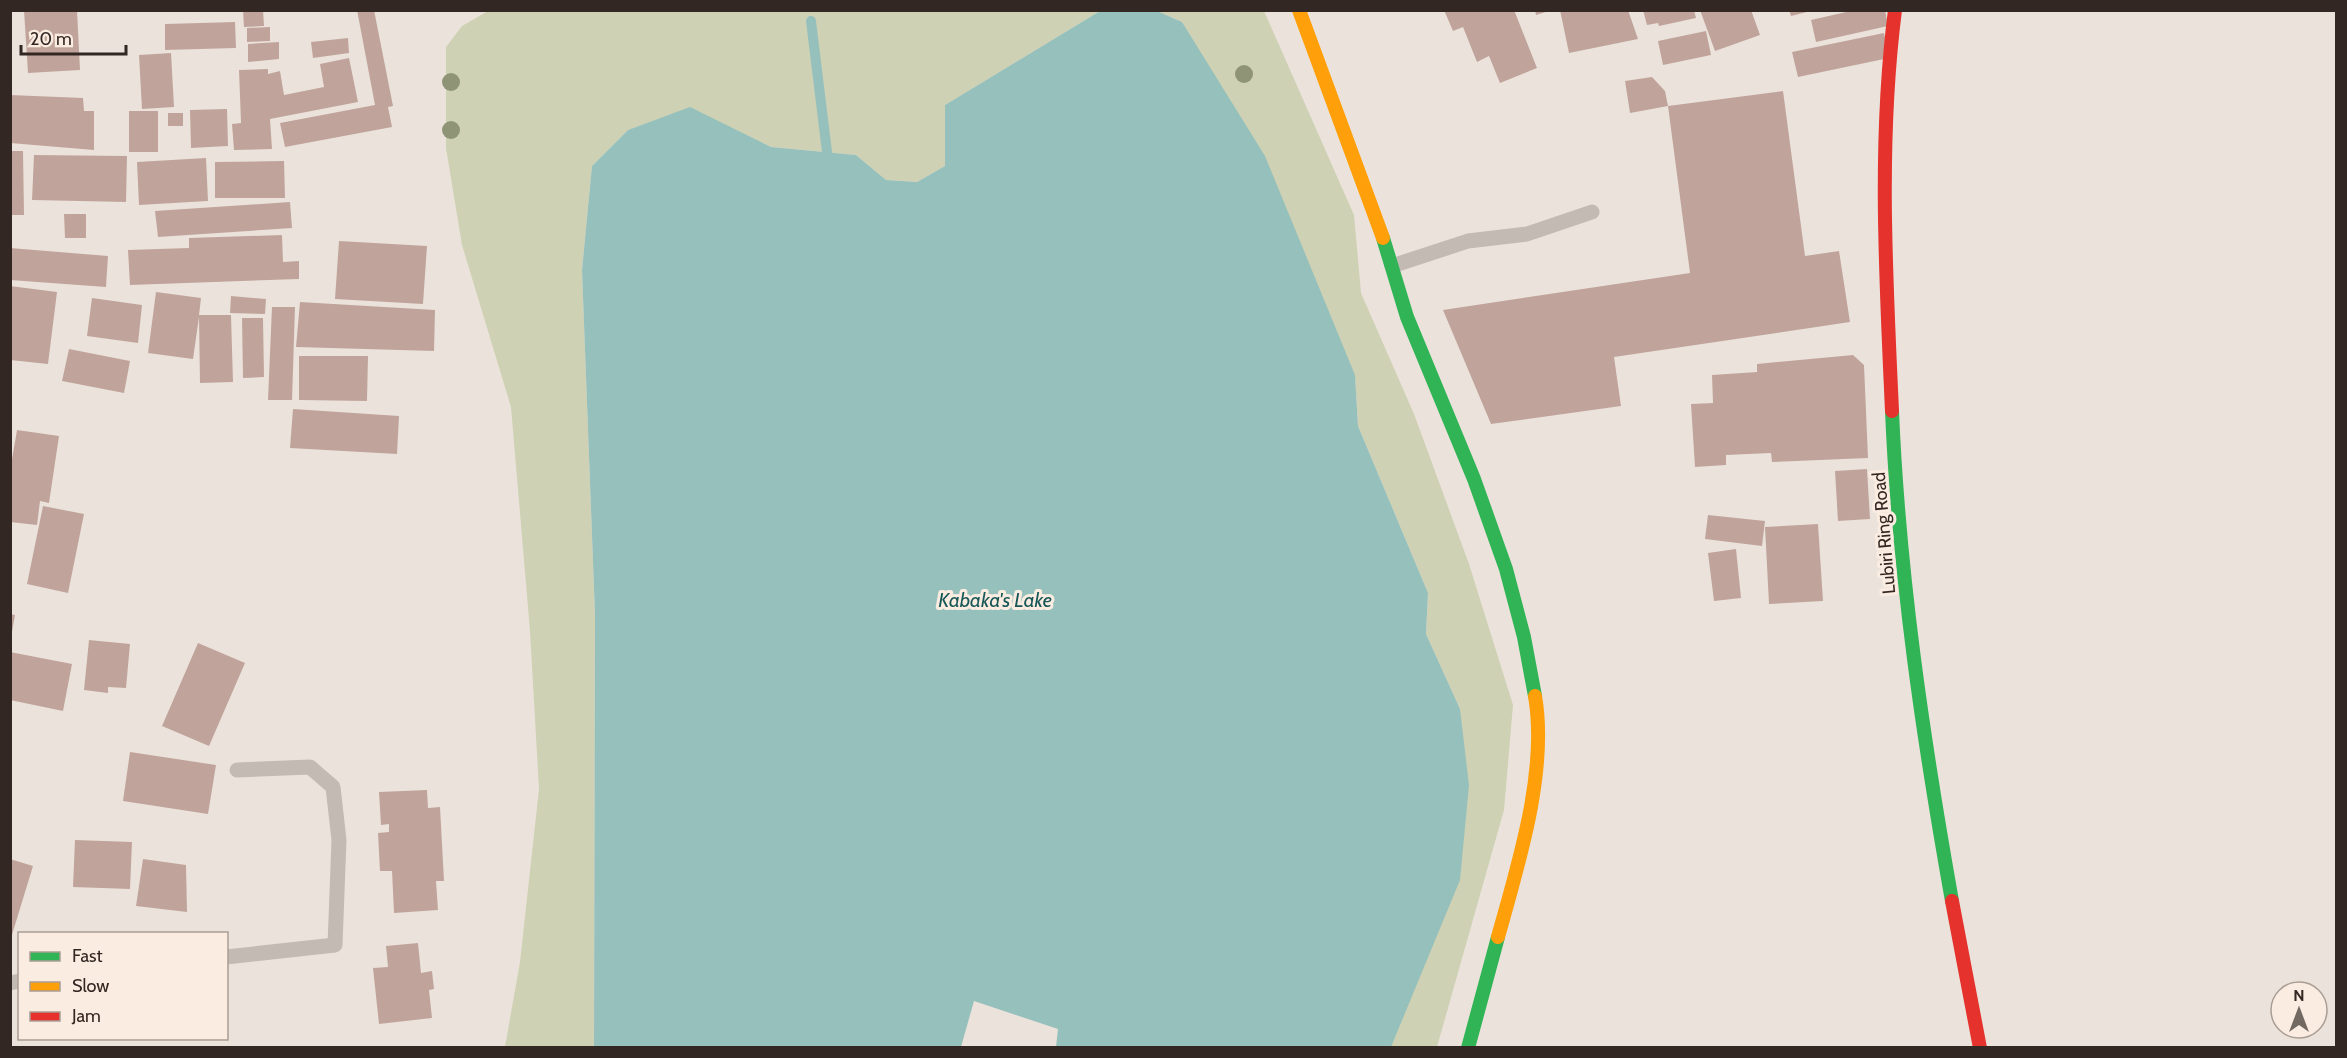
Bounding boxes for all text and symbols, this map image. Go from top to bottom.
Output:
scale bar [21,18,126,56]
text: 20 m [30,28,72,50]
street label: Lubiri Ring Road [1868,471,1900,595]
water label: Kabaka's Lake [938,588,1052,612]
legend [18,932,228,1040]
text: Fast [72,945,103,967]
text: Slow [72,975,109,997]
north arrow [2269,980,2329,1040]
text: N [2293,986,2305,1005]
text: Jam [71,1005,101,1027]

